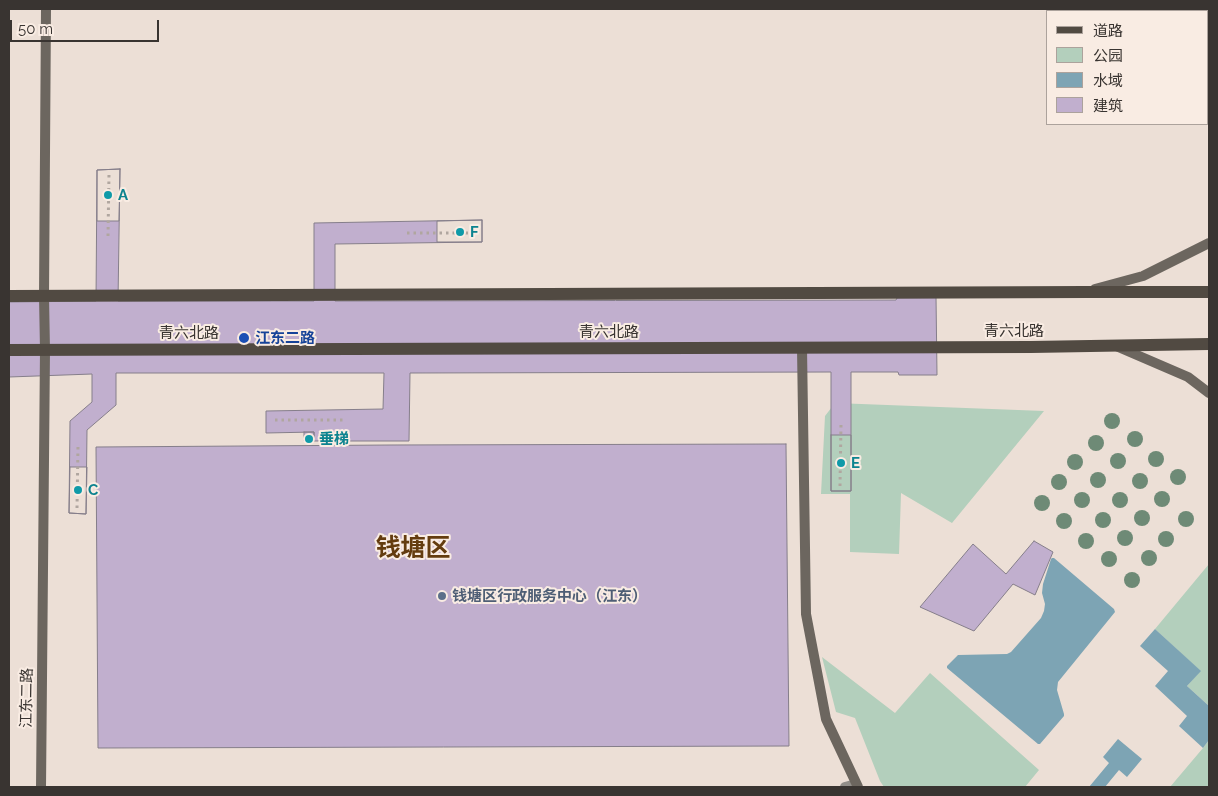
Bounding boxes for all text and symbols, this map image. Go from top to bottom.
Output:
scale bar [12,10,161,42]
legend [1046,10,1208,125]
text: 50 m [18,20,53,38]
text: 道路 [1093,22,1123,40]
text: 公园 [1093,47,1123,65]
text: 水域 [1093,72,1123,90]
text: 建筑 [1093,97,1123,115]
place label: A [118,186,128,204]
marker: A [102,189,114,201]
place label: F [470,223,479,241]
marker: F [454,226,466,238]
street label: 青六北路 [984,322,1044,340]
street label: 青六北路 [579,323,639,341]
street label: 青六北路 [159,324,219,342]
place label: 江东二路 [255,329,315,347]
marker: 江东二路 [237,331,251,345]
place label: 垂梯 [319,430,349,448]
marker: 垂梯 [303,433,315,445]
place label: E [851,454,860,472]
marker: E [835,457,847,469]
place label: C [88,481,98,499]
marker: C [72,484,84,496]
district label: 钱塘区 [376,533,450,563]
place label: 钱塘区行政服务中心（江东） [452,587,647,605]
marker: 钱塘区行政服务中心（江东） [436,590,448,602]
street label: 江东二路 [17,668,37,728]

